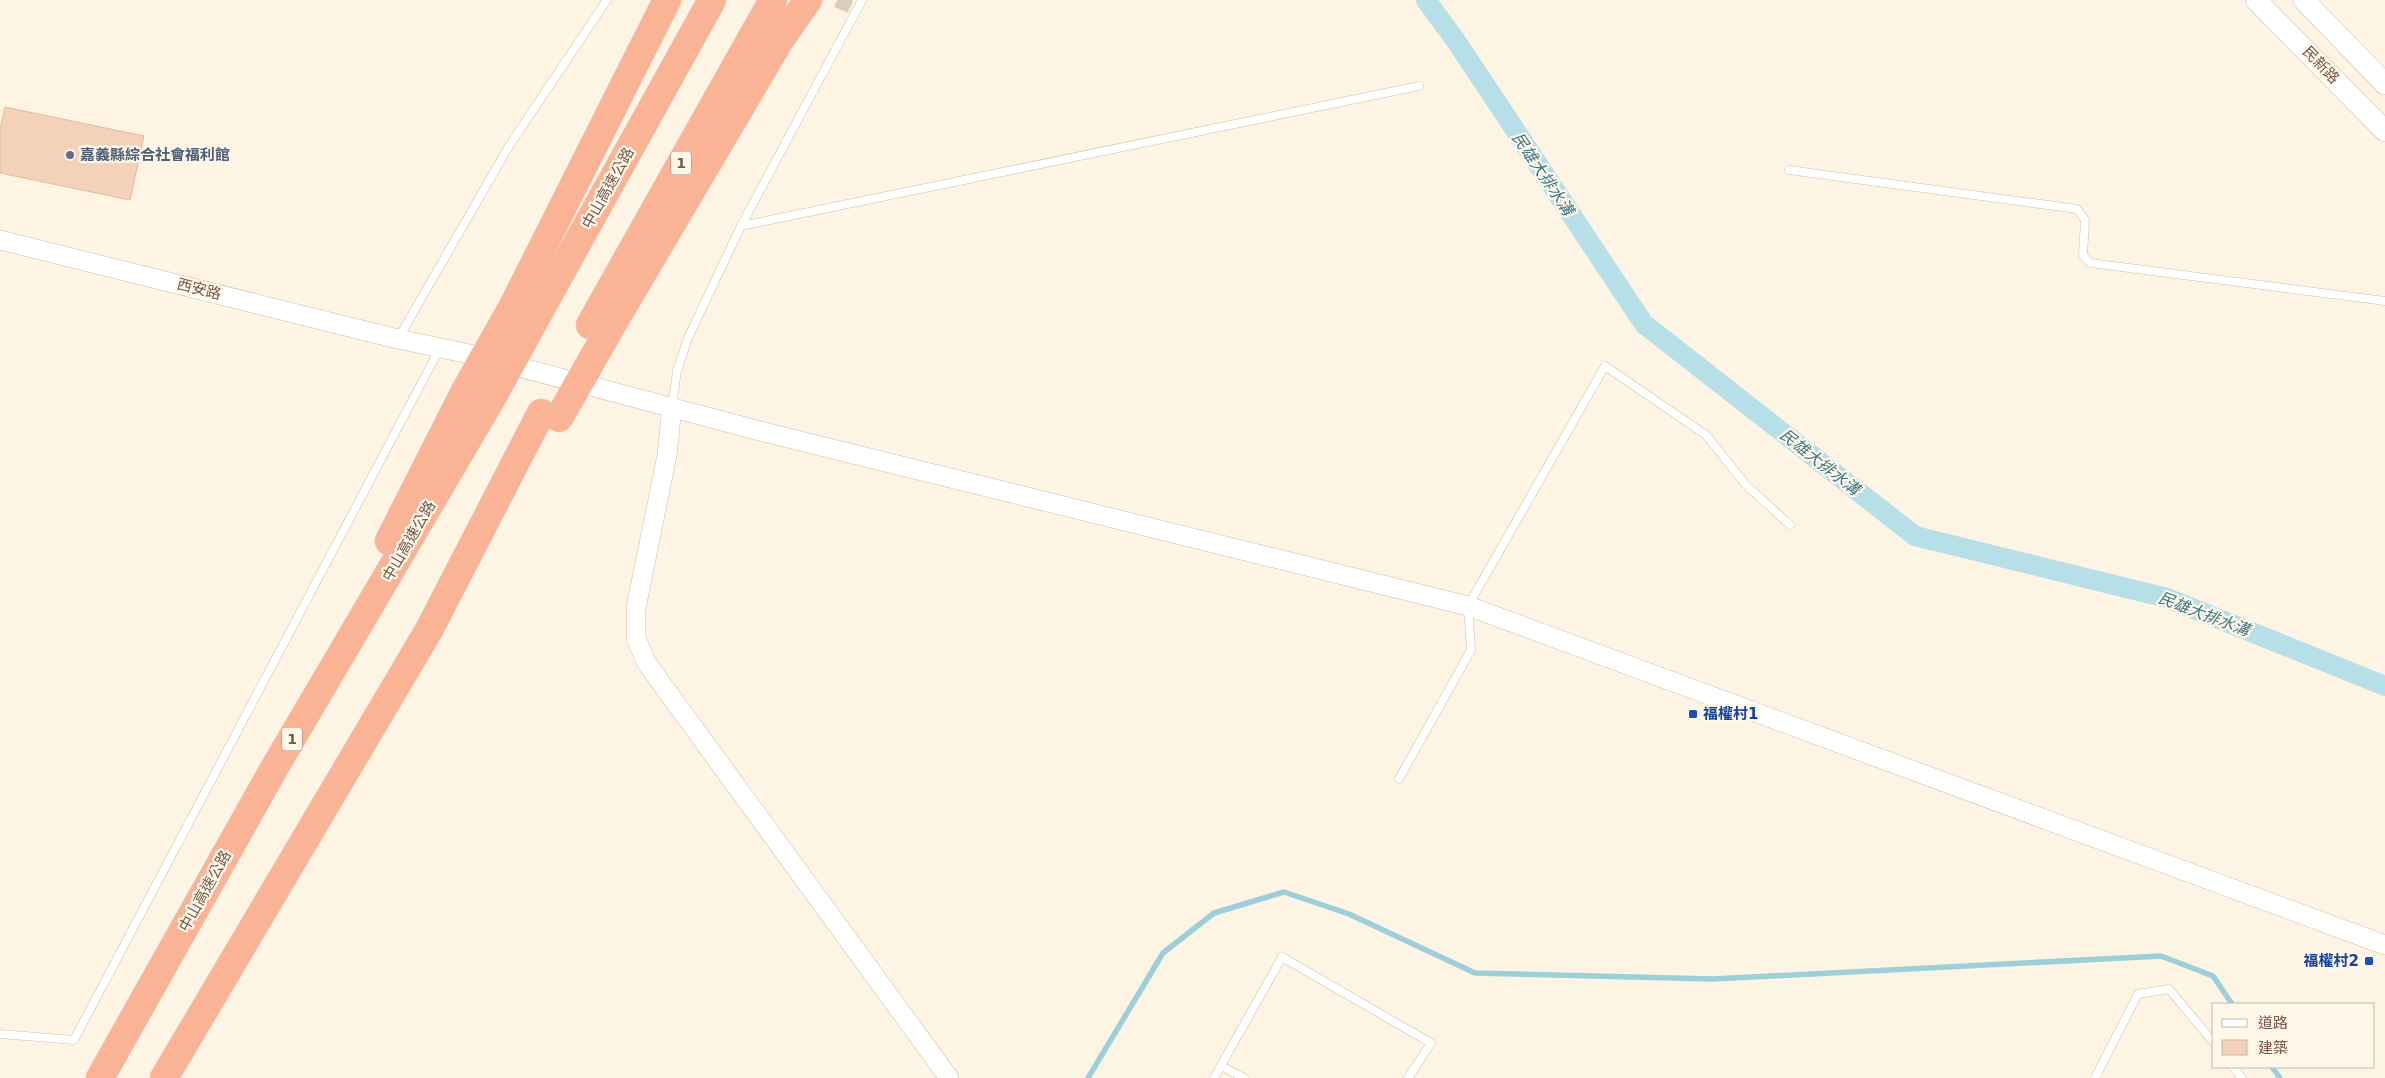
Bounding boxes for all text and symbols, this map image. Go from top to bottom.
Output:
street label: 民新路 [2299,43,2343,87]
water label: 民雄大排水溝 [1508,129,1579,221]
street label: 中山高速公路 [578,144,638,232]
place label: 嘉義縣綜合社會福利館 [80,146,230,164]
marker: 嘉義縣綜合社會福利館 [64,149,76,161]
road number: 1 [671,152,691,174]
street label: 西安路 [175,275,223,303]
water label: 民雄大排水溝 [1776,425,1865,500]
street label: 中山高速公路 [379,498,439,584]
water label: 民雄大排水溝 [2156,588,2254,641]
place label: 福權村1 [1703,705,1758,723]
marker: 福權村1 [1687,708,1699,720]
road number: 1 [282,728,302,751]
street label: 中山高速公路 [175,847,235,935]
place label: 福權村2 [2304,952,2359,970]
marker: 福權村2 [2363,955,2375,967]
legend [2212,1003,2375,1068]
text: 道路 [2258,1014,2288,1032]
text: 建築 [2258,1039,2288,1057]

